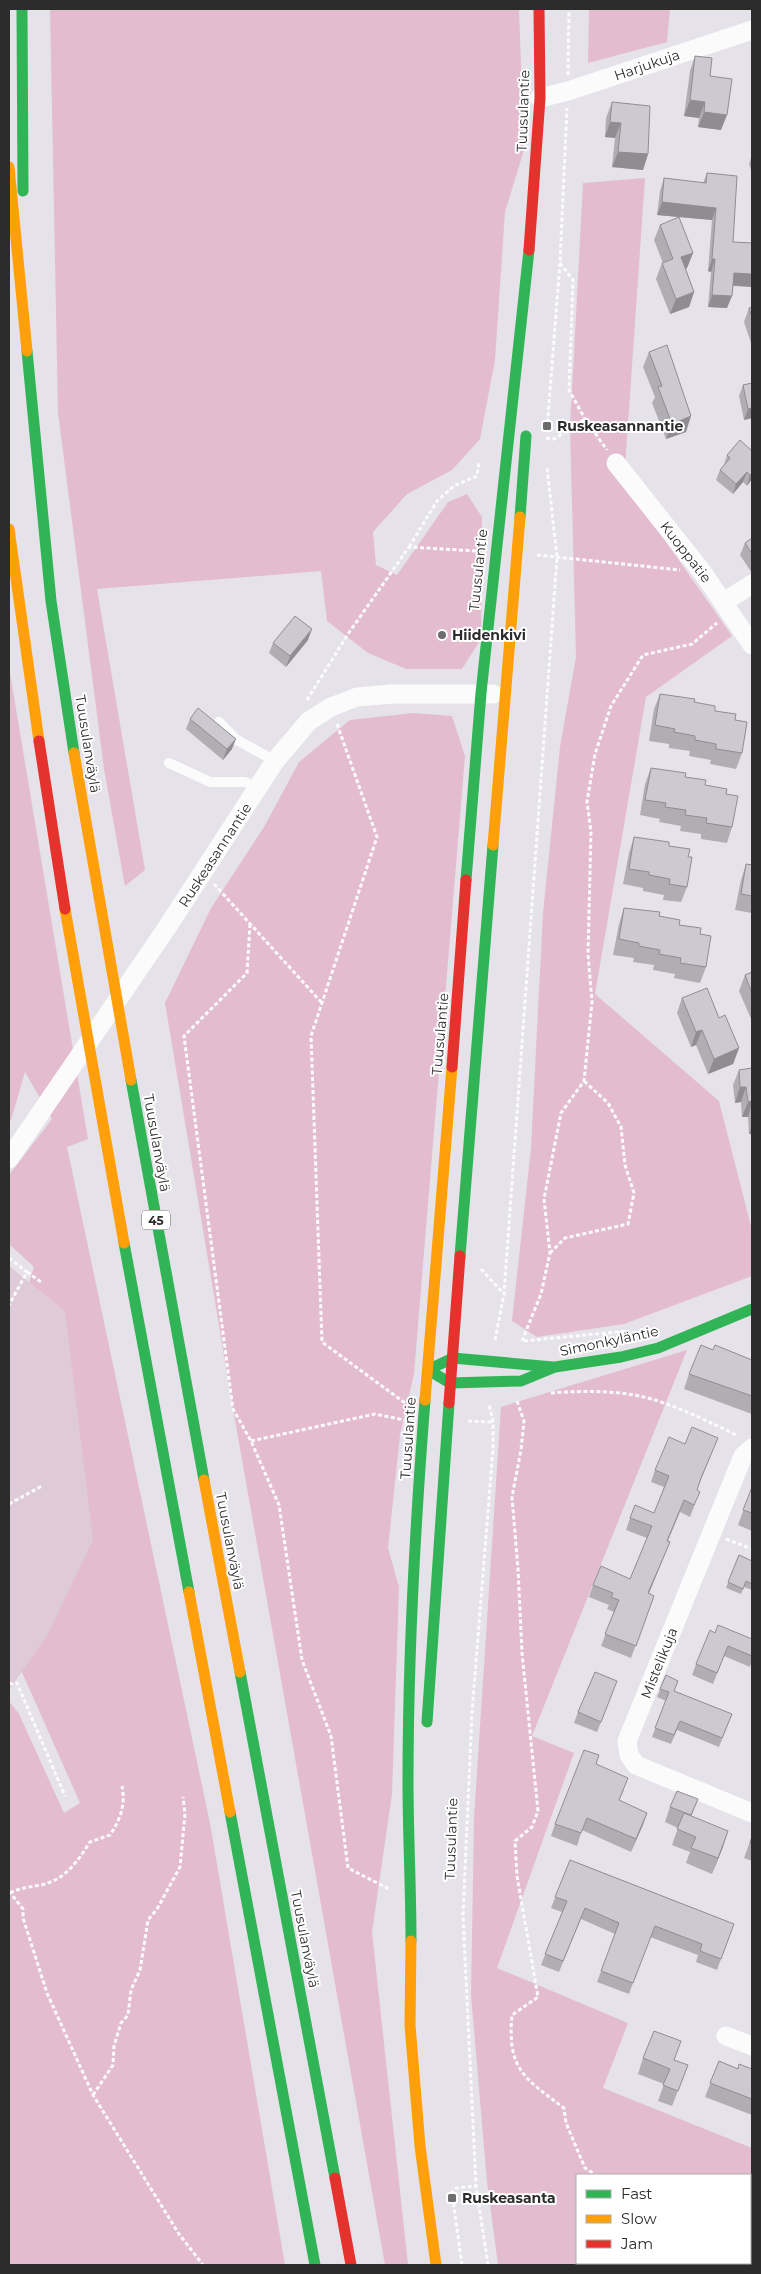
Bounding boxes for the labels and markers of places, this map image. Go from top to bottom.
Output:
place label: Ruskeasannantie [557,417,683,435]
marker: Ruskeasannantie [541,420,553,432]
place label: Hiidenkivi [452,626,526,644]
marker: Hiidenkivi [436,629,448,641]
place label: Ruskeasanta [462,2189,556,2207]
marker: Ruskeasanta [446,2192,458,2204]

